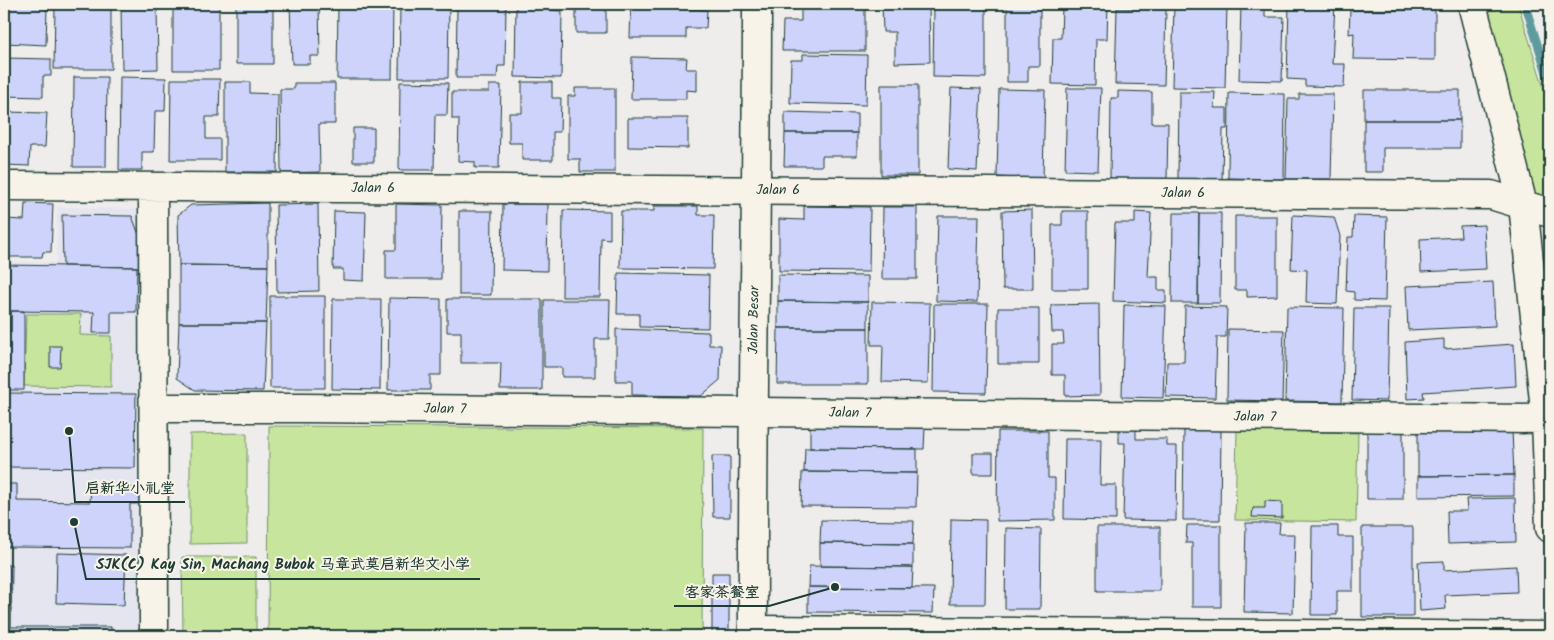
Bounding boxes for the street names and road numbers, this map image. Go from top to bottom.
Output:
street label: Jalan 6 [351,177,395,199]
street label: Jalan 6 [756,179,800,201]
street label: Jalan 6 [1161,182,1205,204]
street label: Jalan Besar [742,284,766,354]
street label: Jalan 7 [423,398,467,420]
street label: Jalan 7 [828,402,872,424]
street label: Jalan 7 [1233,406,1277,428]

